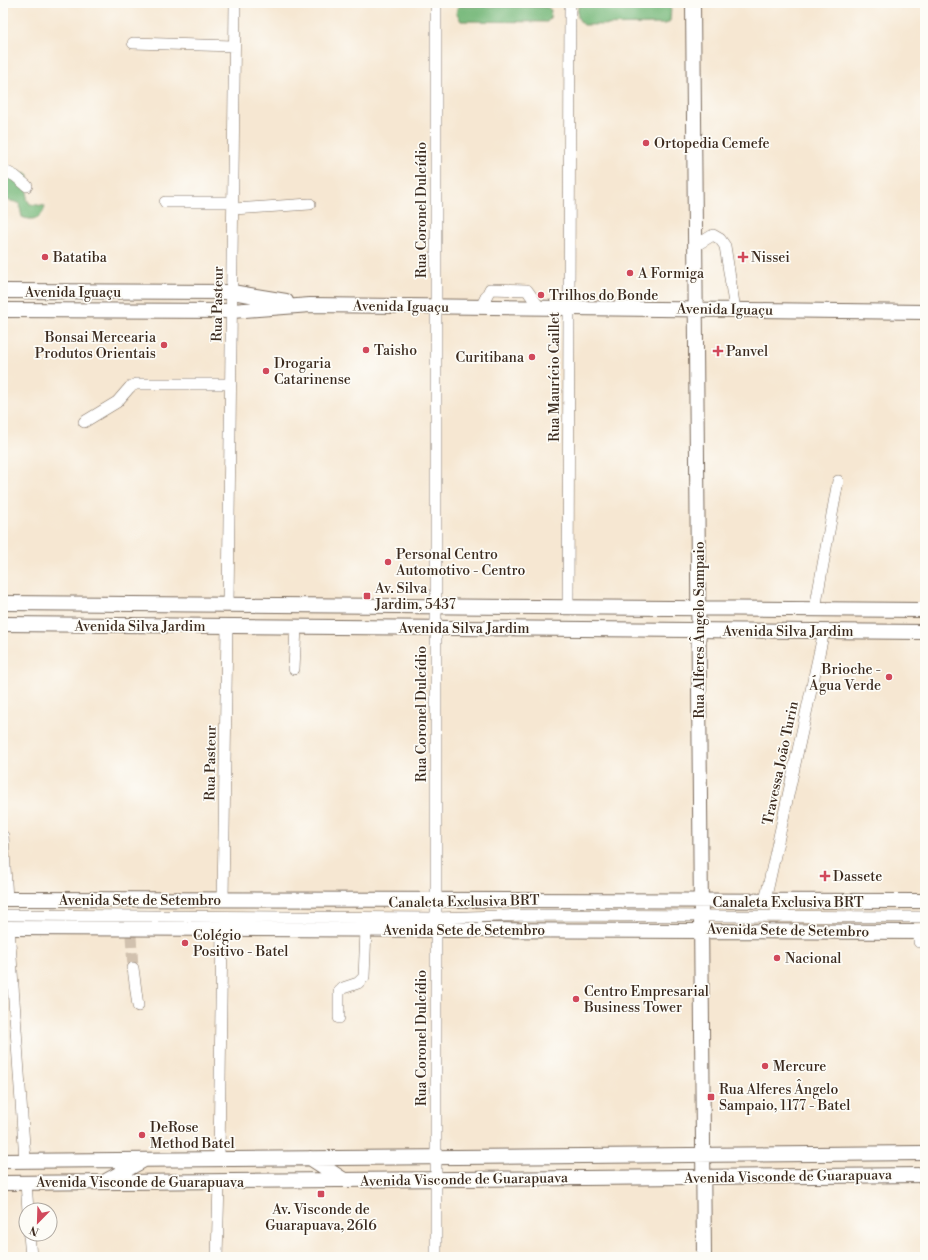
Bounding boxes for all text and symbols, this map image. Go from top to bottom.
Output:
place label: Ortopedia Cemefe [654,135,770,153]
marker: Ortopedia Cemefe [641,138,651,148]
street label: Rua Coronel Dulcídio [413,142,431,278]
place label: Batatiba [52,249,108,267]
place label: Nissei [751,249,790,267]
marker: Batatiba [40,252,50,262]
marker: Nissei [738,252,748,262]
place label: A Formiga [637,265,705,283]
street label: Rua Pasteur [208,266,228,342]
marker: A Formiga [625,268,635,278]
street label: Avenida Iguaçu [24,284,121,302]
place label: Trilhos do Bonde [549,287,658,305]
marker: Trilhos do Bonde [536,290,546,300]
street label: Avenida Iguaçu [352,297,449,317]
street label: Avenida Iguaçu [676,300,773,320]
street label: Rua Maurício Caillet [546,312,564,442]
place label: Bonsai Mercearia Produtos Orientais [35,329,157,363]
marker: Bonsai Mercearia Produtos Orientais [159,340,169,350]
place label: Taisho [374,342,417,360]
place label: Panvel [726,343,768,361]
marker: Taisho [361,345,371,355]
marker: Panvel [713,346,723,356]
place label: Curitibana [456,349,525,367]
marker: Curitibana [527,352,537,362]
place label: Drogaria Catarinense [274,355,351,389]
marker: Drogaria Catarinense [261,366,271,376]
street label: Rua Alferes Ângelo Sampaio [689,541,709,719]
place label: Personal Centro Automotivo - Centro [395,546,525,580]
marker: Personal Centro Automotivo - Centro [383,557,393,567]
place label: Av. Silva Jardim, 5437 [374,580,456,614]
marker: Av. Silva Jardim, 5437 [362,591,372,601]
street label: Avenida Silva Jardim [73,618,206,636]
street label: Avenida Silva Jardim [397,620,530,638]
street label: Avenida Silva Jardim [721,623,854,641]
street label: Rua Coronel Dulcídio [413,646,431,782]
place label: Brioche - Água Verde [808,661,881,695]
marker: Brioche - Água Verde [884,672,894,682]
street label: Travessa João Turin [759,699,803,827]
street label: Rua Pasteur [201,725,221,801]
place label: Dassete [833,868,882,886]
marker: Dassete [820,871,830,881]
street label: Avenida Sete de Setembro [58,892,221,910]
street label: Canaleta Exclusiva BRT [388,892,540,912]
street label: Canaleta Exclusiva BRT [712,894,864,912]
street label: Avenida Sete de Setembro [706,921,869,941]
street label: Avenida Sete de Setembro [382,922,545,940]
place label: Colégio Positivo - Batel [193,927,288,961]
marker: Colégio Positivo - Batel [180,938,190,948]
place label: Nacional [785,950,841,968]
marker: Nacional [772,953,782,963]
street label: Rua Coronel Dulcídio [413,970,431,1106]
place label: Centro Empresarial Business Tower [583,983,709,1017]
marker: Centro Empresarial Business Tower [571,994,581,1004]
place label: Mercure [773,1058,826,1076]
marker: Mercure [760,1061,770,1071]
place label: Rua Alferes Ângelo Sampaio, 1177 - Batel [719,1079,850,1115]
marker: Rua Alferes Ângelo Sampaio, 1177 - Batel [706,1092,716,1102]
place label: DeRose Method Batel [150,1119,235,1153]
marker: DeRose Method Batel [137,1130,147,1140]
street label: Avenida Visconde de Guarapuava [683,1166,893,1188]
street label: Avenida Visconde de Guarapuava [359,1169,569,1191]
street label: Avenida Visconde de Guarapuava [35,1174,245,1192]
marker: Av. Visconde de Guarapuava, 2616 [316,1189,326,1199]
place label: Av. Visconde de Guarapuava, 2616 [265,1201,377,1235]
north arrow [18,1202,58,1242]
text: N [27,1222,41,1238]

